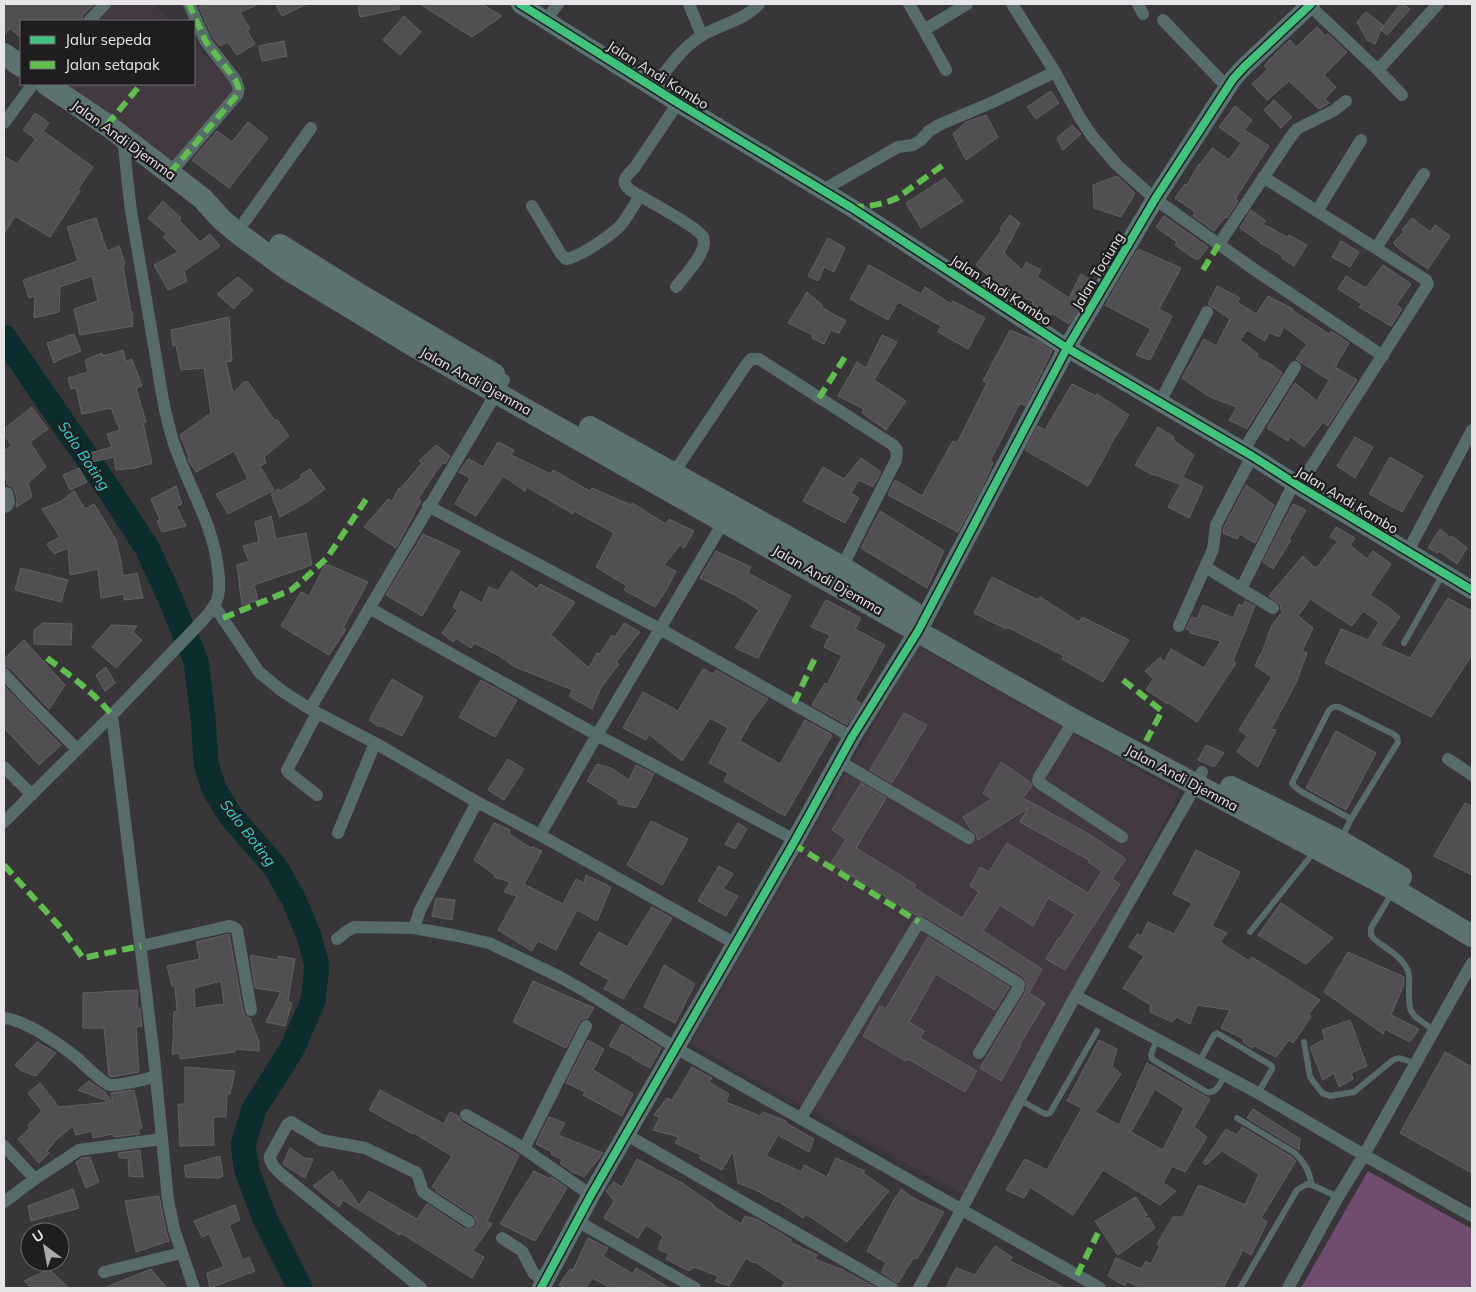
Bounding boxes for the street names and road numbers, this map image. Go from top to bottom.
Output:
street label: Jalan Andi Kambo [604,37,712,113]
street label: Jalan Andi Djemma [68,96,180,184]
street label: Jalan Tociung [1068,229,1128,313]
street label: Jalan Andi Kambo [947,251,1055,329]
street label: Jalan Andi Djemma [417,343,535,419]
street label: Jalan Andi Kambo [1292,462,1402,538]
street label: Jalan Andi Djemma [769,541,887,619]
street label: Jalan Andi Djemma [1123,741,1241,815]

